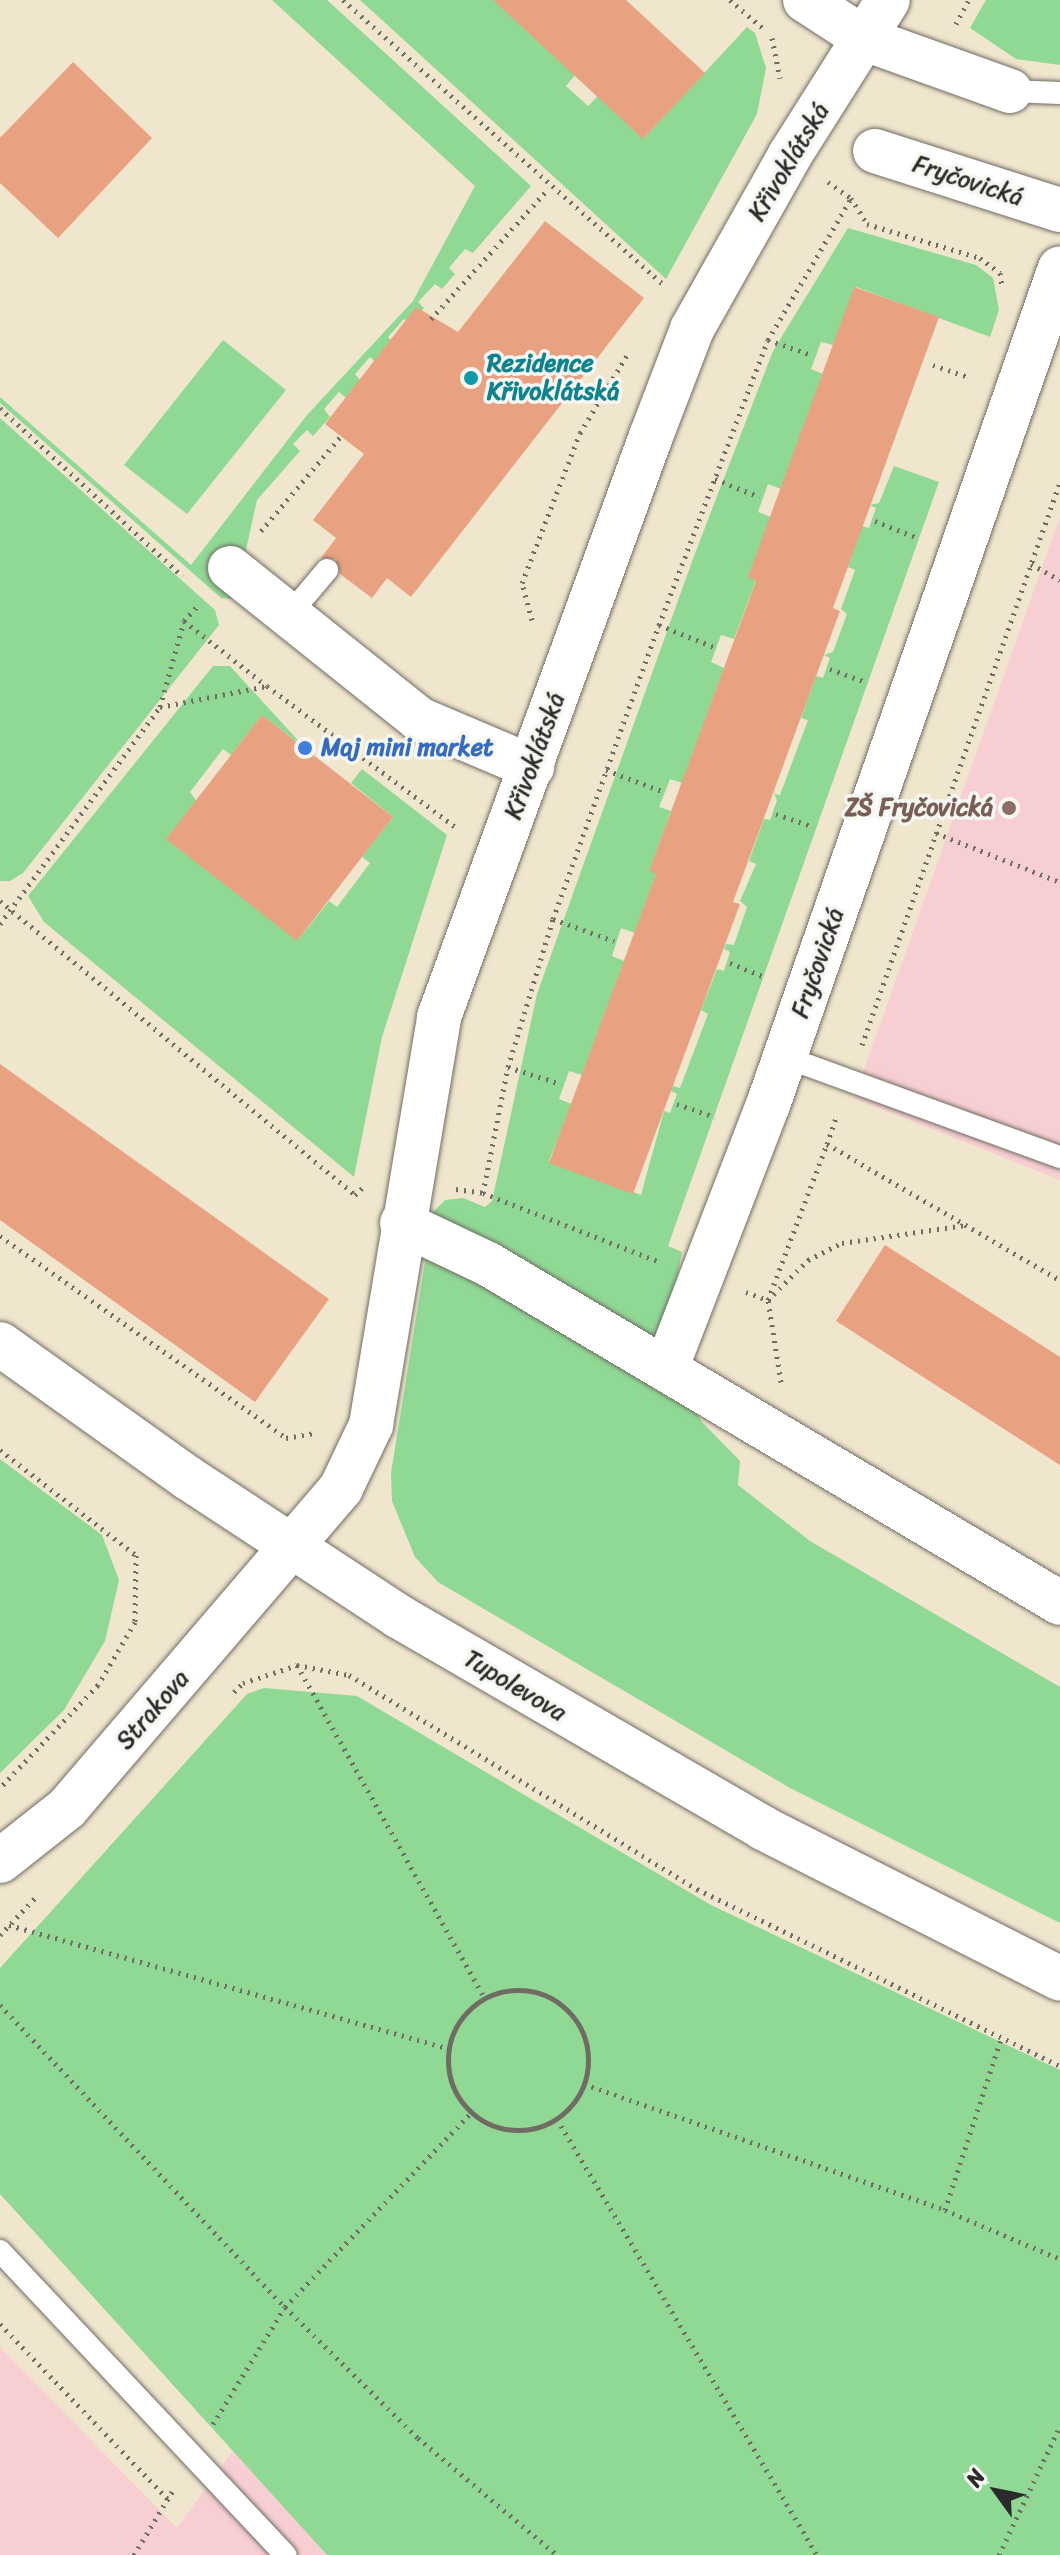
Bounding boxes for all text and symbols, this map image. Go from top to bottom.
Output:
street label: Křivoklátská [743,98,835,226]
street label: Fryčovická [909,150,1027,212]
place label: Rezidence Křivoklátská [487,350,619,406]
marker: Rezidence Křivoklátská [462,369,480,387]
street label: Křivoklátská [499,689,571,823]
place label: Maj mini market [321,734,493,762]
marker: Maj mini market [296,739,314,757]
place label: ZŠ Fryčovická [845,794,993,822]
marker: ZŠ Fryčovická [1000,799,1018,817]
street label: Fryčovická [786,904,850,1022]
street label: Tupolevova [459,1644,571,1728]
street label: Strakova [111,1664,195,1756]
north arrow [956,2451,1036,2531]
text: N [955,2461,996,2495]

